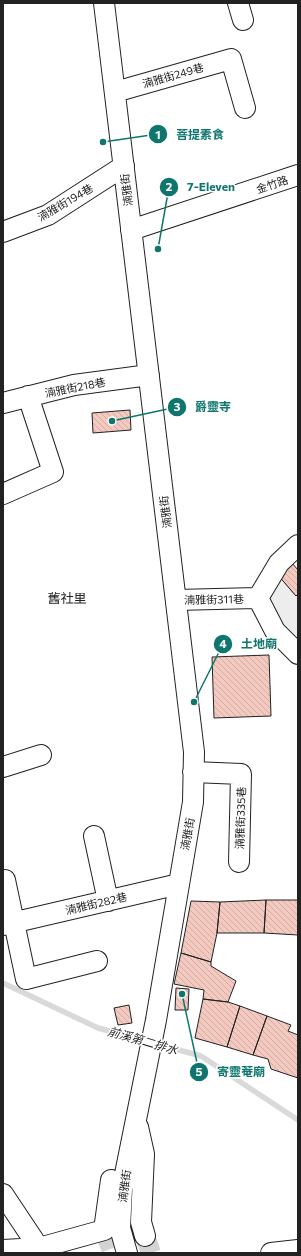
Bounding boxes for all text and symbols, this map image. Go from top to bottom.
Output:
street label: 湳雅街249巷 [141,60,205,90]
callout: 菩提素食 [148,122,232,146]
text: 1 [155,127,161,141]
text: 菩提素食 [176,127,224,141]
street label: 湳雅街 [118,173,134,207]
street label: 金竹路 [254,173,290,195]
callout: 7-Eleven [159,175,243,199]
text: 2 [166,179,173,193]
text: 7-Eleven [187,179,235,193]
street label: 湳雅街194巷 [35,181,95,223]
street label: 湳雅街218巷 [44,375,106,399]
callout: 爵靈寺 [167,395,239,419]
text: 3 [174,399,181,413]
text: 爵靈寺 [195,399,231,413]
street label: 湳雅街 [157,495,173,529]
district label: 舊社里 [47,590,87,606]
street label: 湳雅街311巷 [184,592,244,606]
callout: 土地廟 [213,632,285,656]
text: 4 [219,636,227,650]
text: 土地廟 [241,636,277,650]
street label: 湳雅街335巷 [232,786,248,850]
street label: 湳雅街 [178,817,196,851]
street label: 湳雅街282巷 [64,890,128,916]
water label: 前溪第二排水 [106,1023,180,1057]
callout: 寄靈菴廟 [189,1060,273,1084]
text: 5 [196,1064,203,1078]
text: 寄靈菴廟 [217,1064,265,1078]
street label: 湳雅街 [115,1169,133,1203]

